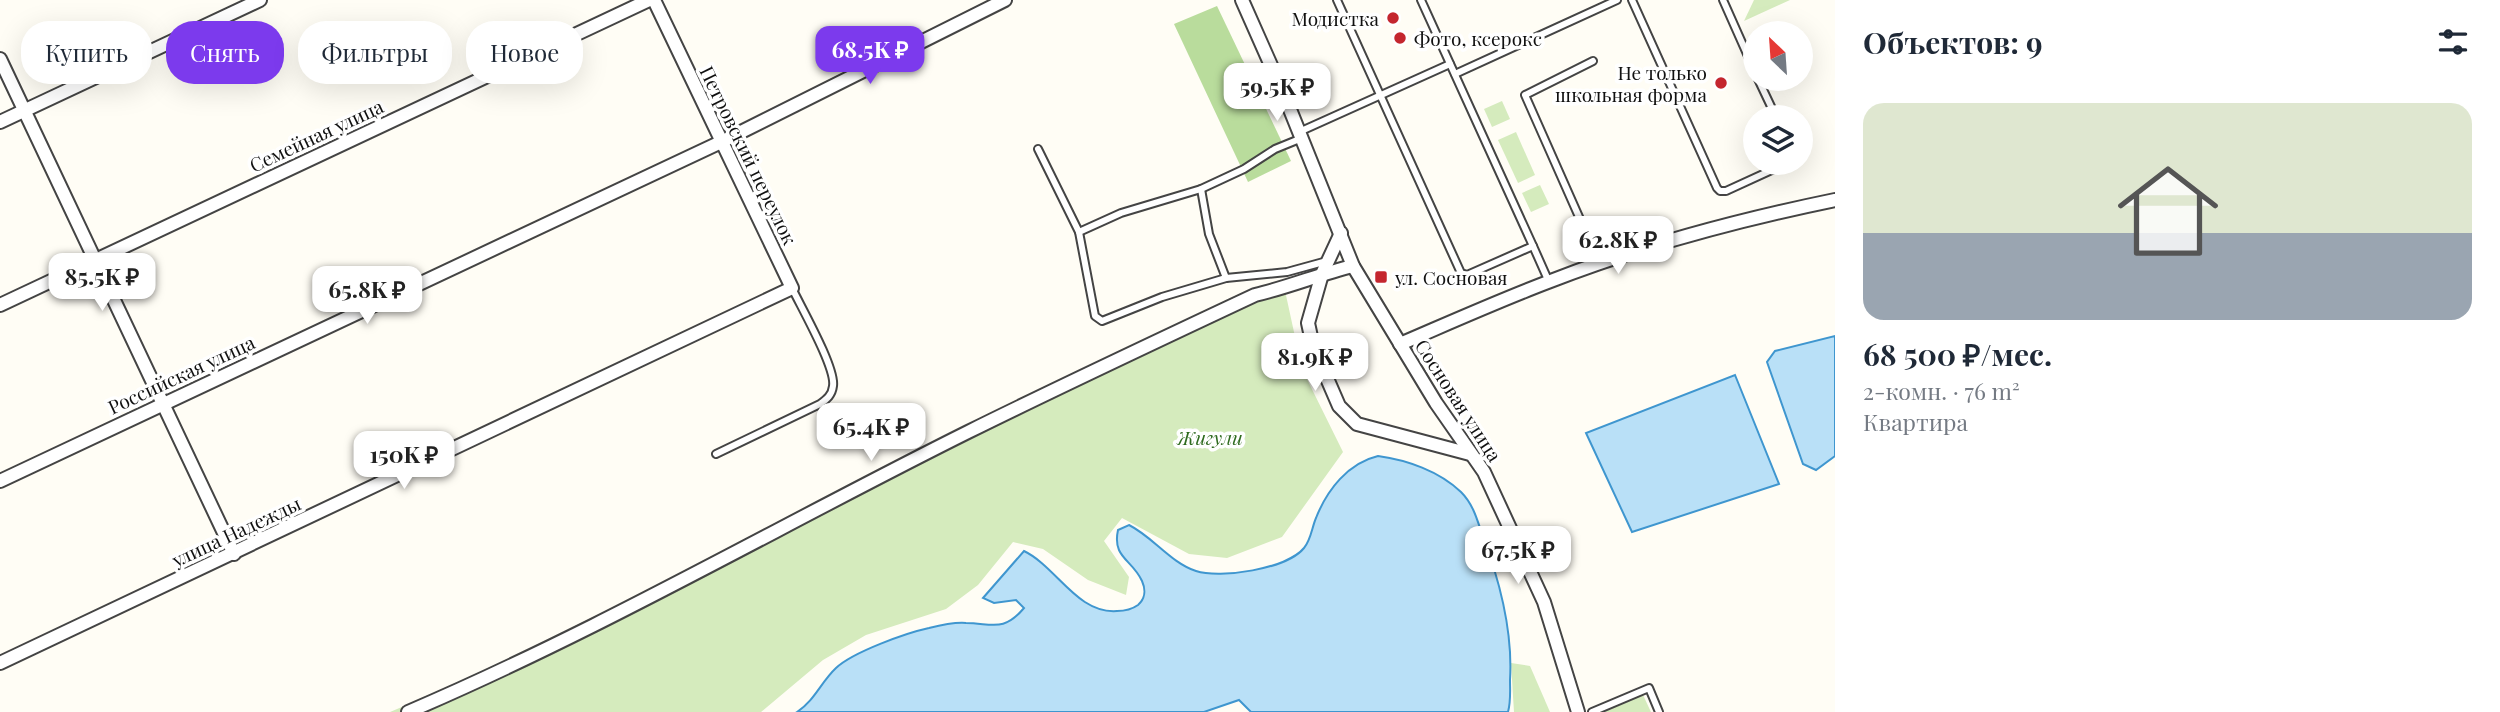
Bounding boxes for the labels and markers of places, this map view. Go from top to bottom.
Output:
place label: Модистка [1292,5,1380,31]
marker: Модистка [1385,10,1401,26]
place label: Фото, ксерокс [1414,25,1542,51]
pin: 68.5K ₽ [805,27,935,86]
marker: Фото, ксерокс [1392,30,1408,46]
place label: Не только школьная форма [1555,59,1708,107]
pin: 59.5K ₽ [1212,64,1342,123]
marker: Не только школьная форма [1713,75,1729,91]
pin: 62.8K ₽ [1553,216,1683,276]
pin: 85.5K ₽ [37,254,167,313]
place label: ул. Сосновая [1394,264,1508,290]
pin: 65.8K ₽ [302,266,432,326]
marker: ул. Сосновая [1373,269,1389,285]
pin: 81.9K ₽ [1250,334,1380,393]
pin: 65.4K ₽ [806,404,936,463]
pin: 150K ₽ [347,432,461,491]
pin: 67.5K ₽ [1453,526,1583,586]

